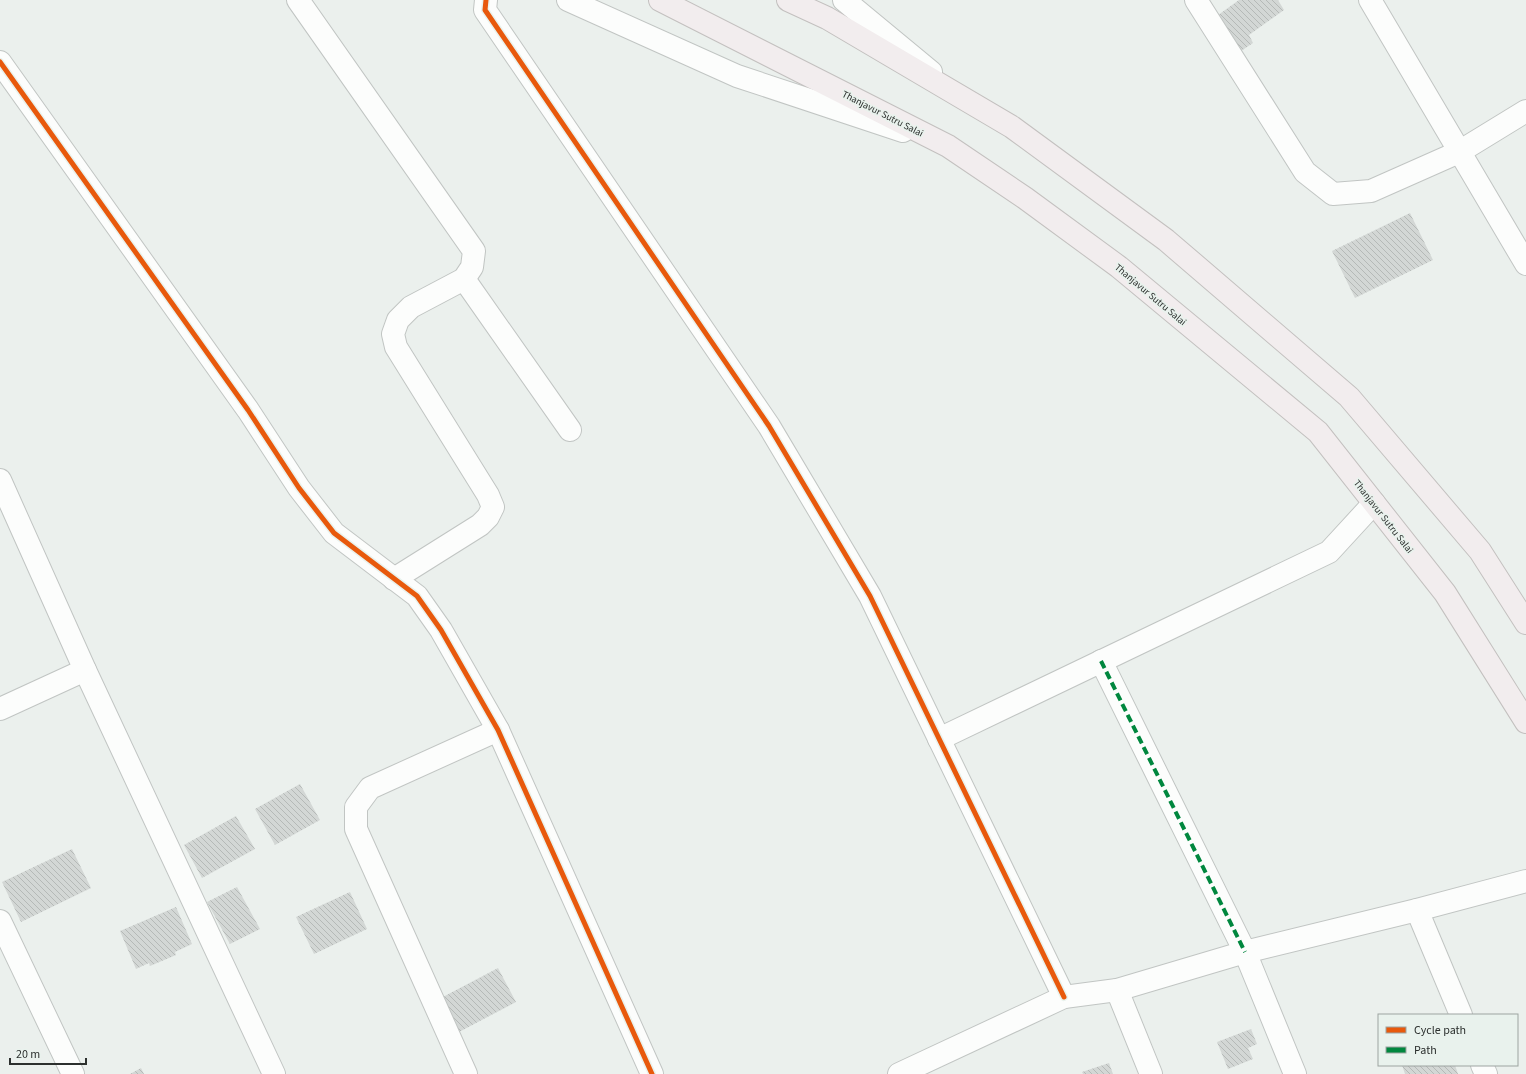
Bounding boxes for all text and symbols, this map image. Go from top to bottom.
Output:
street label: Thanjavur Sutru Salai [839,87,926,141]
street label: Thanjavur Sutru Salai [1111,261,1189,329]
street label: Thanjavur Sutru Salai [1350,477,1416,556]
legend [1378,1014,1518,1066]
text: Cycle path [1414,1022,1466,1039]
scale bar [10,1040,86,1066]
text: Path [1414,1042,1437,1059]
text: 20 m [16,1046,40,1063]

